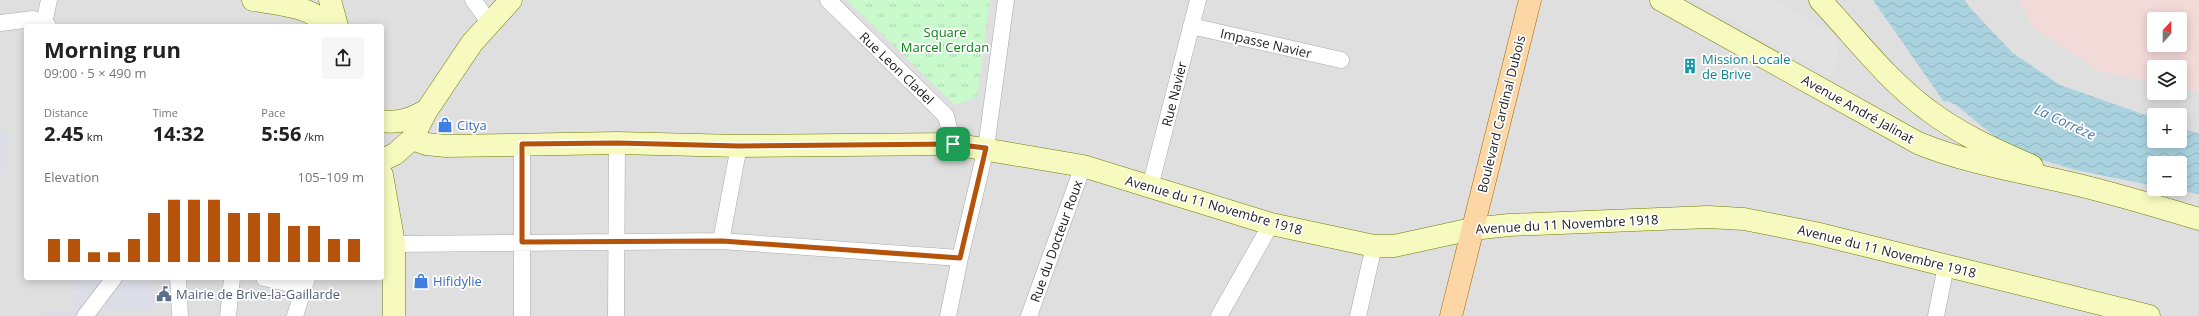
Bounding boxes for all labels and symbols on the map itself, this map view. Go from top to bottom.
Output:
north arrow [2147,12,2187,52]
park label: Square Marcel Cerdan [901,23,989,56]
street label: Impasse Navier [1219,24,1314,62]
street label: Rue Leon Cladel [856,28,938,108]
street label: Boulevard Cardinal Dubois [1473,33,1529,195]
place label: Mission Locale de Brive [1702,50,1790,83]
building icon: Mission Locale de Brive [1681,57,1699,75]
street label: Rue Navier [1157,59,1191,128]
street label: Avenue André Jalinat [1799,71,1918,148]
water label: La Corrèze [2031,99,2099,144]
shop icon: Citya [436,116,454,134]
place label: Citya [457,116,487,134]
pin [936,127,970,161]
street label: Avenue du 11 Novembre 1918 [1123,171,1305,239]
street label: Rue du Docteur Roux [1026,177,1087,305]
street label: Avenue du 11 Novembre 1918 [1475,210,1659,238]
street label: Avenue du 11 Novembre 1918 [1796,220,1978,282]
shop icon: Hifidylie [412,272,430,290]
place label: Hifidylie [433,272,482,290]
public building icon: Mairie de Brive-la-Gaillarde [155,285,173,303]
place label: Mairie de Brive-la-Gaillarde [176,285,340,303]

